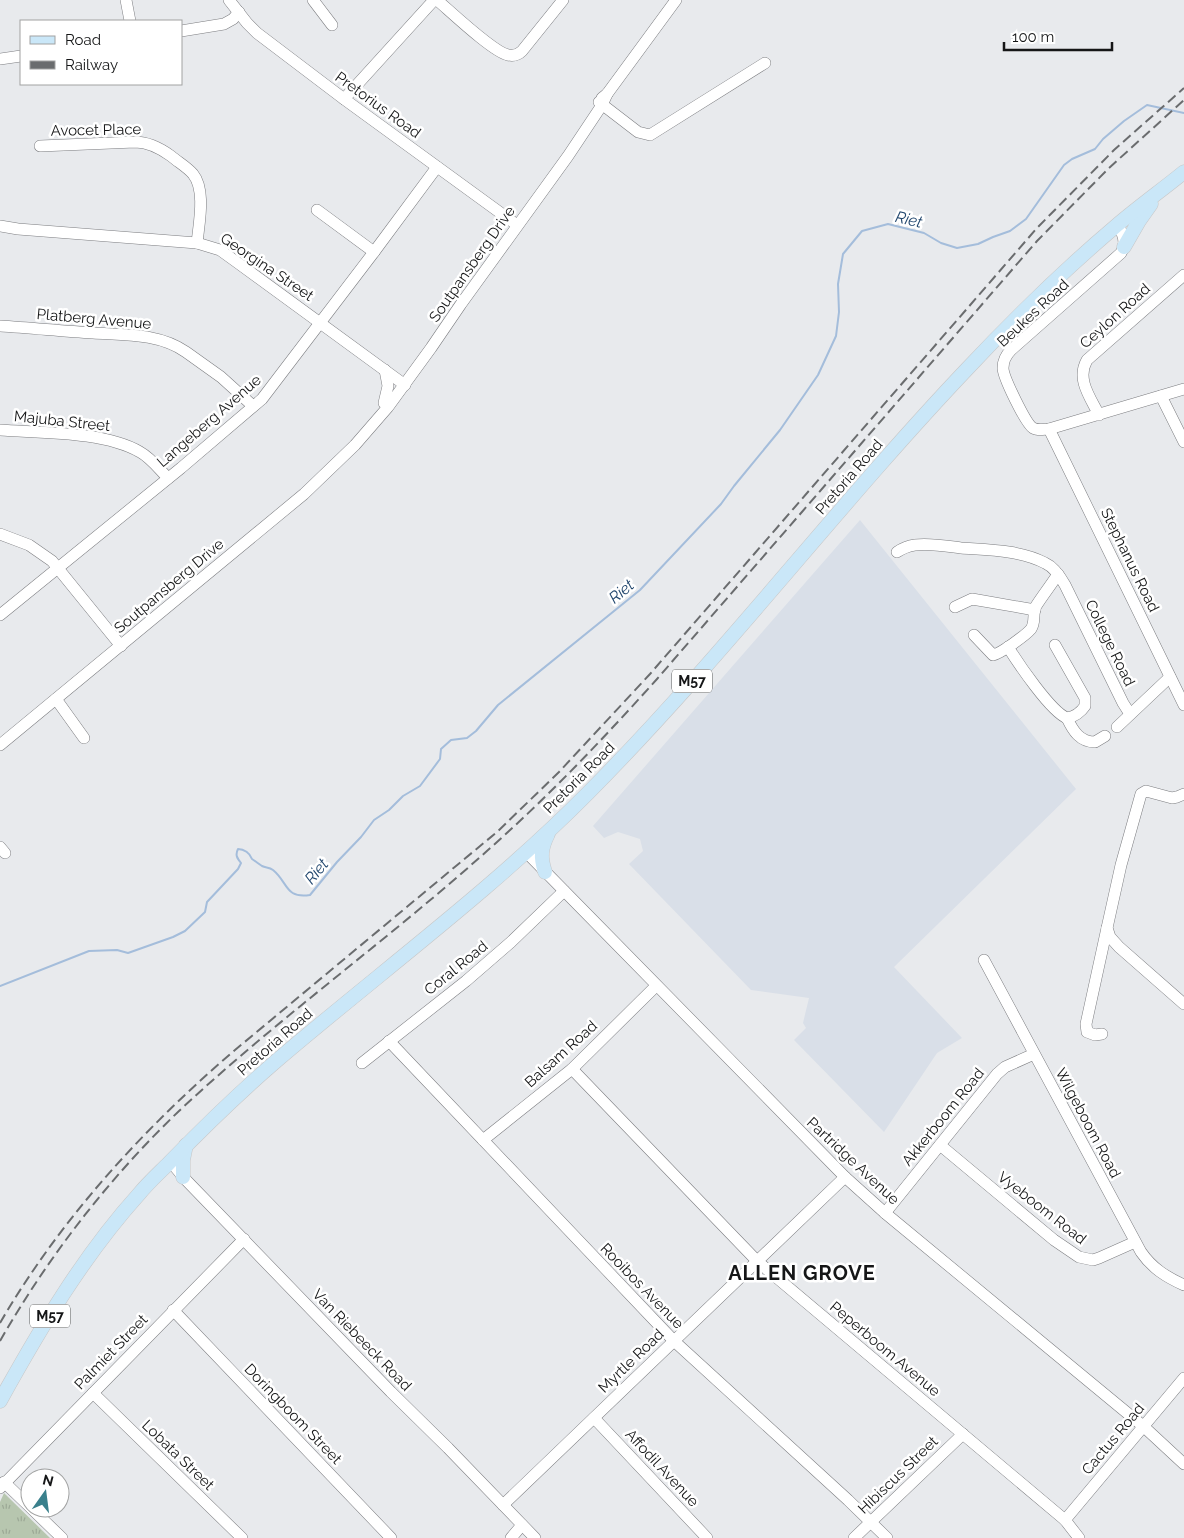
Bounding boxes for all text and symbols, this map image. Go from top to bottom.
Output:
legend [20,20,182,85]
scale bar [1004,20,1112,52]
text: 100 m [1012,28,1054,46]
text: Road [65,31,101,49]
text: Railway [65,56,118,74]
street label: Pretorius Road [332,68,424,142]
street label: Avocet Place [51,120,142,140]
street label: Soutpansberg Drive [425,202,519,325]
water label: Riet [894,207,925,232]
street label: Georgina Street [217,229,317,305]
street label: Beukes Road [994,275,1072,351]
street label: Ceylon Road [1076,280,1154,352]
street label: Platberg Avenue [36,305,152,333]
street label: Langeberg Avenue [153,371,265,471]
street label: Majuba Street [13,407,111,435]
street label: Pretoria Road [812,436,886,518]
street label: Stephanus Road [1097,505,1163,615]
street label: Soutpansberg Drive [111,535,228,637]
water label: Riet [605,575,638,607]
street label: College Road [1081,597,1139,689]
road number: M57 [672,669,712,692]
street label: Pretoria Road [540,739,618,817]
water label: Riet [300,854,333,888]
street label: Coral Road [421,937,491,999]
street label: Pretoria Road [234,1005,316,1079]
street label: Balsam Road [521,1017,601,1091]
street label: Akkerboom Road [898,1065,988,1169]
street label: Wilgeboom Road [1051,1065,1125,1181]
street label: Partridge Avenue [803,1114,903,1209]
street label: Vyeboom Road [994,1168,1090,1248]
street label: Rooibos Avenue [597,1239,688,1333]
district label: ALLEN GROVE [728,1261,876,1285]
street label: Van Riebeeck Road [309,1285,415,1395]
street label: Peperboom Avenue [826,1298,944,1400]
road number: M57 [30,1304,70,1328]
street label: Palmiet Street [71,1311,151,1393]
street label: Myrtle Road [594,1325,668,1397]
street label: Doringboom Street [240,1360,346,1468]
street label: Cactus Road [1078,1400,1148,1478]
street label: Lobata Street [138,1416,218,1494]
street label: Affodil Avenue [621,1425,703,1511]
street label: Hibiscus Street [854,1432,942,1518]
north arrow [20,1468,70,1518]
text: N [41,1471,55,1489]

